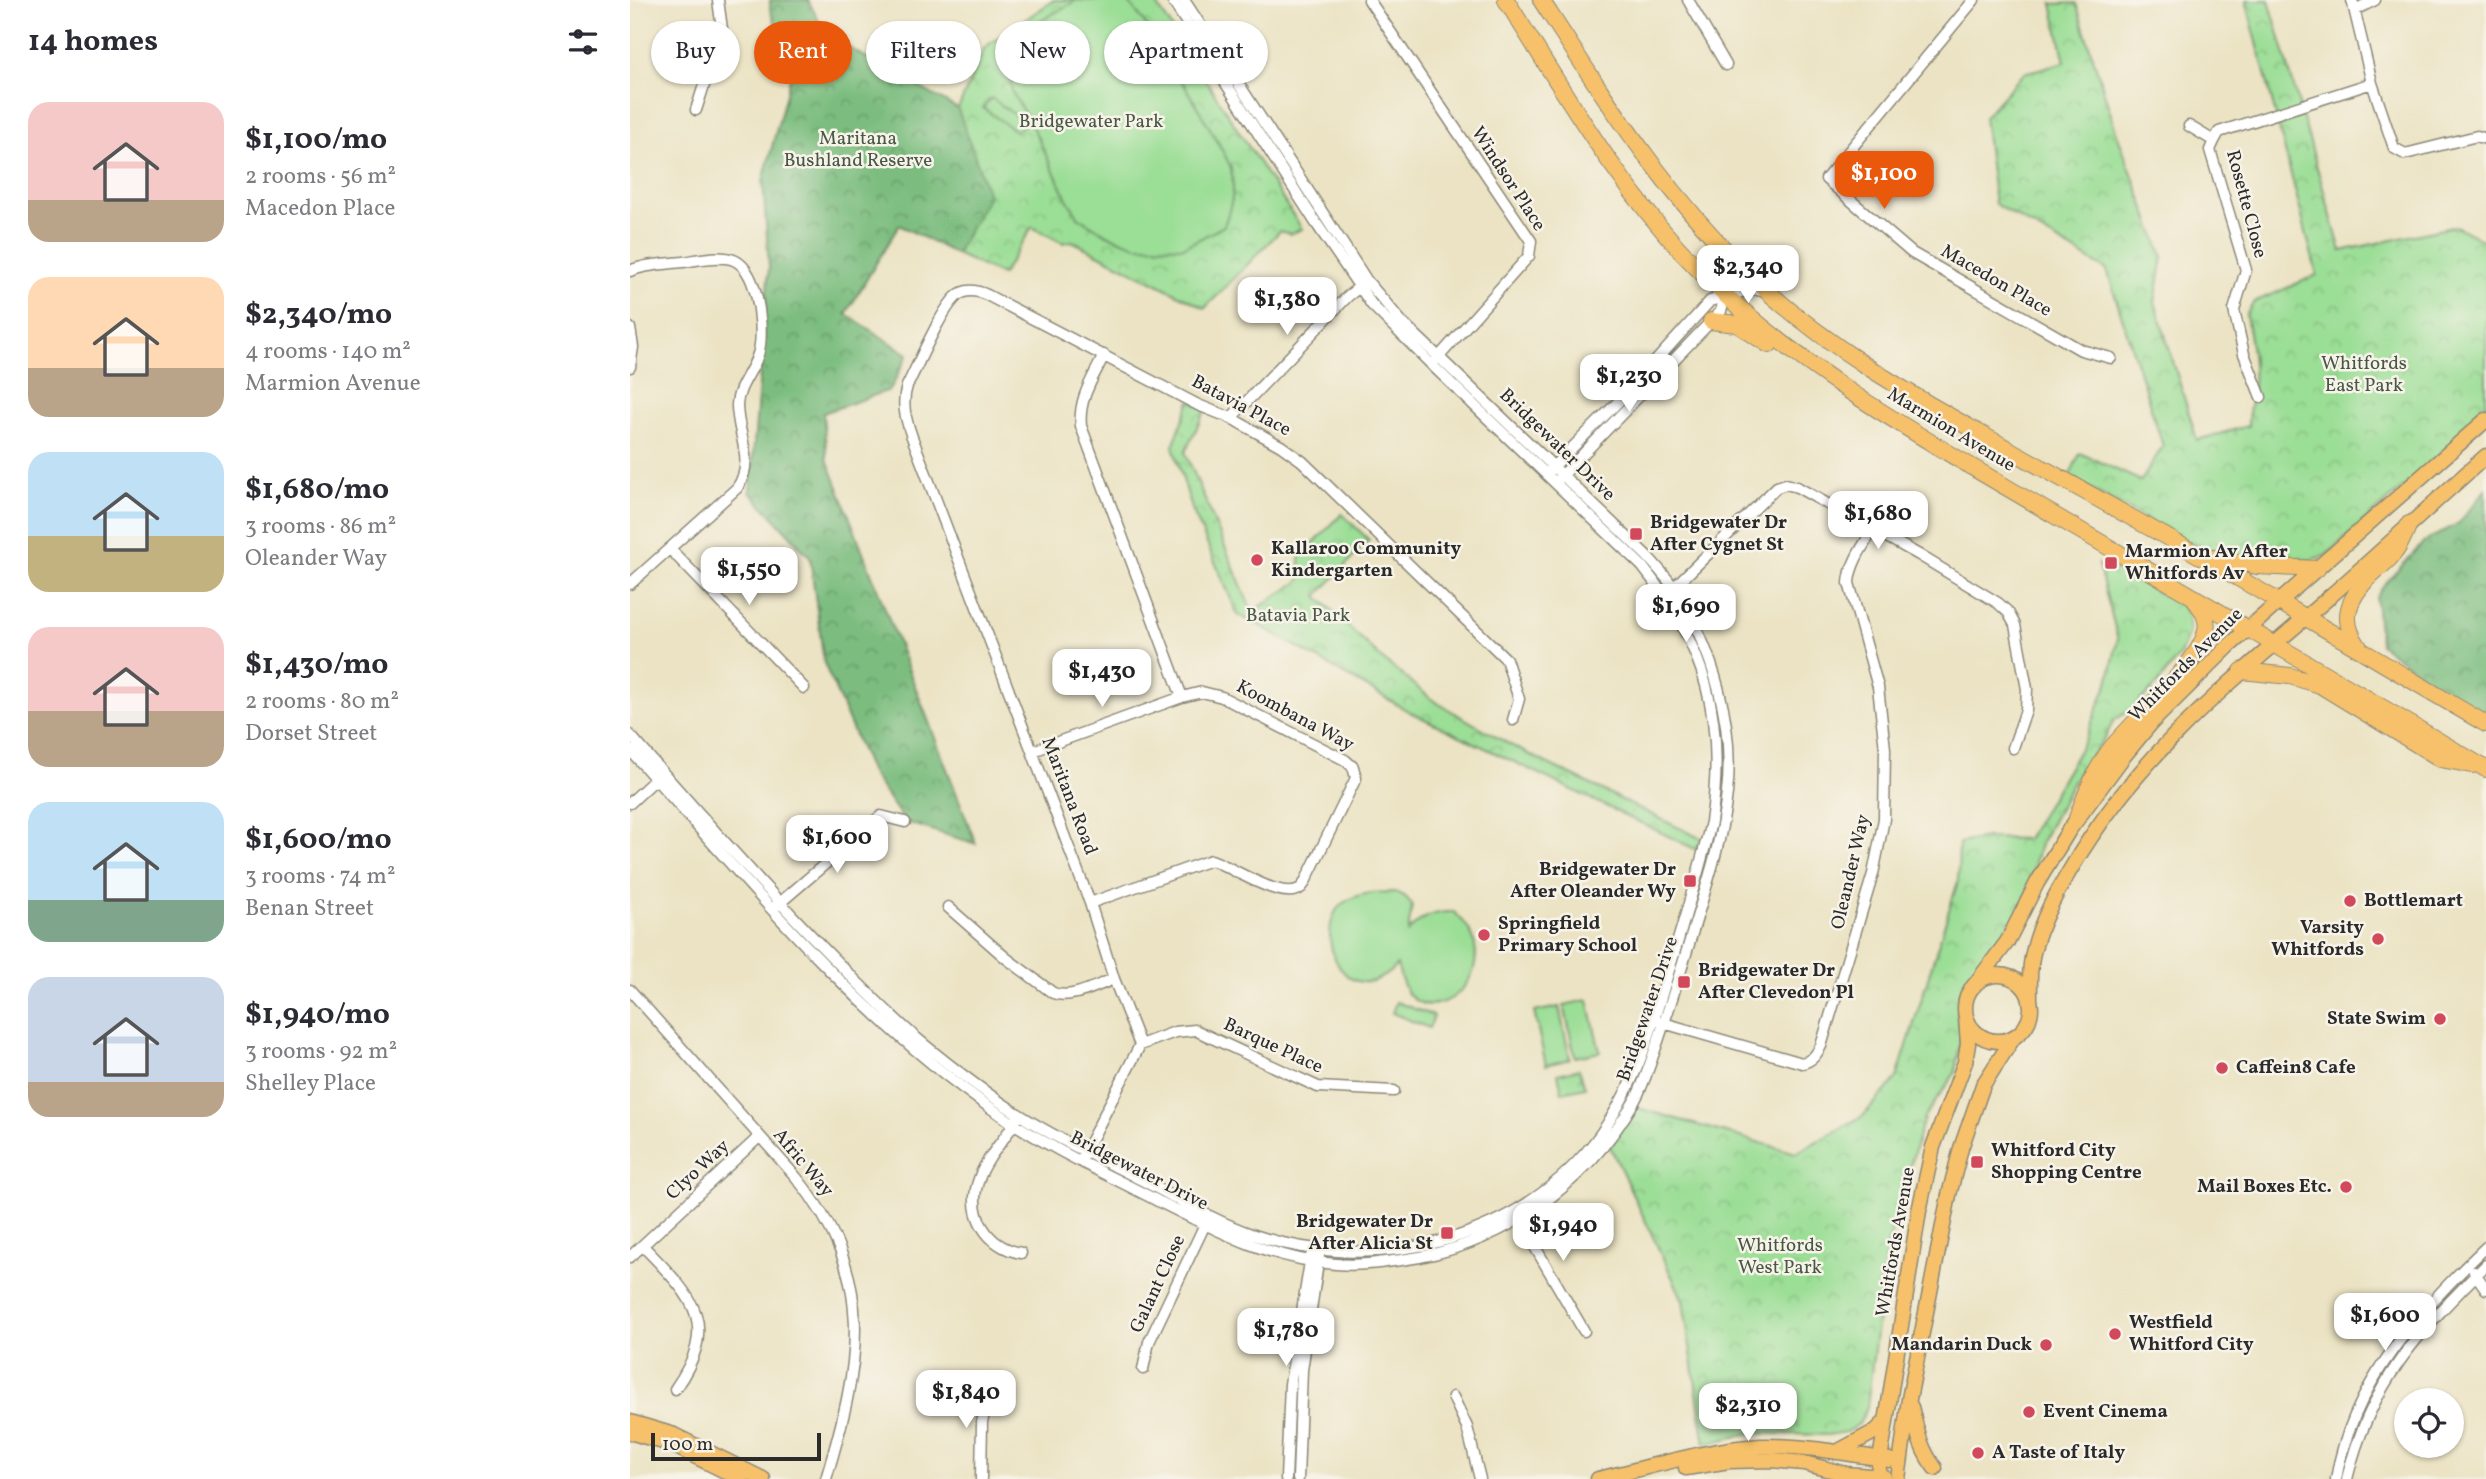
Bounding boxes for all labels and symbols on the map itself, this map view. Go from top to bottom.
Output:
park label: Bridgewater Park [1019,109,1163,135]
street label: Windsor Place [1464,122,1552,236]
park label: Maritana Bushland Reserve [784,126,932,174]
street label: Rosette Close [2219,147,2273,261]
pin: $1,100 [1827,152,1941,211]
street label: Macedon Place [1936,239,2056,323]
pin: $2,340 [1691,246,1805,305]
pin: $1,380 [1230,278,1344,337]
park label: Whitfords East Park [2321,351,2407,399]
pin: $1,230 [1572,354,1686,414]
street label: Batavia Place [1187,369,1295,443]
street label: Marmion Avenue [1882,382,2020,478]
street label: Bridgewater Drive [1493,383,1621,507]
pin: $1,680 [1821,491,1935,551]
place label: Bridgewater Dr After Cygnet St [1650,510,1787,558]
marker: Bridgewater Dr After Cygnet St [1628,526,1644,542]
place label: Kallaroo Community Kindergarten [1271,536,1461,584]
place label: Marmion Av After Whitfords Av [2125,539,2288,587]
pin: $1,550 [692,548,806,607]
marker: Kallaroo Community Kindergarten [1249,552,1265,568]
marker: Marmion Av After Whitfords Av [2103,555,2119,571]
pin: $1,690 [1629,584,1743,644]
street label: Whitfords Avenue [2123,602,2249,728]
park label: Batavia Park [1246,603,1350,629]
pin: $1,430 [1045,650,1159,709]
street label: Koombana Way [1232,674,1358,758]
street label: Maritana Road [1035,733,1103,859]
street label: Oleander Way [1825,812,1877,932]
pin: $1,600 [780,816,894,875]
place label: Bridgewater Dr After Oleander Wy [1510,857,1676,905]
marker: Bridgewater Dr After Oleander Wy [1682,873,1698,889]
place label: Bottlemart [2364,888,2463,914]
marker: Bottlemart [2342,893,2358,909]
place label: Springfield Primary School [1498,911,1637,959]
place label: Varsity Whitfords [2271,915,2364,963]
marker: Springfield Primary School [1476,927,1492,943]
marker: Varsity Whitfords [2370,931,2386,947]
street label: Bridgewater Drive [1611,933,1685,1085]
place label: Bridgewater Dr After Clevedon Pl [1698,958,1854,1006]
marker: Bridgewater Dr After Clevedon Pl [1676,974,1692,990]
place label: State Swim [2327,1006,2426,1032]
marker: State Swim [2432,1011,2448,1027]
street label: Barque Place [1219,1012,1327,1080]
place label: Caffein8 Cafe [2236,1055,2356,1081]
marker: Caffein8 Cafe [2214,1060,2230,1076]
street label: Afric Way [767,1123,839,1203]
street label: Bridgewater Drive [1065,1125,1213,1217]
street label: Clyo Way [660,1134,736,1206]
place label: Whitford City Shopping Centre [1991,1138,2142,1186]
marker: Whitford City Shopping Centre [1969,1154,1985,1170]
street label: Whitfords Avenue [1870,1165,1922,1319]
place label: Mail Boxes Etc. [2197,1174,2332,1200]
marker: Mail Boxes Etc. [2338,1179,2354,1195]
pin: $1,940 [1506,1204,1620,1263]
place label: Bridgewater Dr After Alicia St [1296,1209,1433,1257]
marker: Bridgewater Dr After Alicia St [1439,1225,1455,1241]
street label: Galant Close [1124,1231,1192,1337]
park label: Whitfords West Park [1737,1233,1823,1281]
pin: $1,600 [2328,1294,2442,1353]
pin: $1,780 [1229,1308,1343,1368]
place label: Westfield Whitford City [2129,1310,2254,1358]
marker: Westfield Whitford City [2107,1326,2123,1342]
place label: Mandarin Duck [1891,1332,2032,1358]
marker: Mandarin Duck [2038,1337,2054,1353]
pin: $1,840 [909,1370,1023,1430]
pin: $2,310 [1691,1384,1805,1443]
place label: Event Cinema [2043,1399,2168,1425]
marker: Event Cinema [2021,1404,2037,1420]
scale bar [651,1430,821,1462]
place label: A Taste of Italy [1992,1440,2126,1466]
marker: A Taste of Italy [1970,1445,1986,1461]

